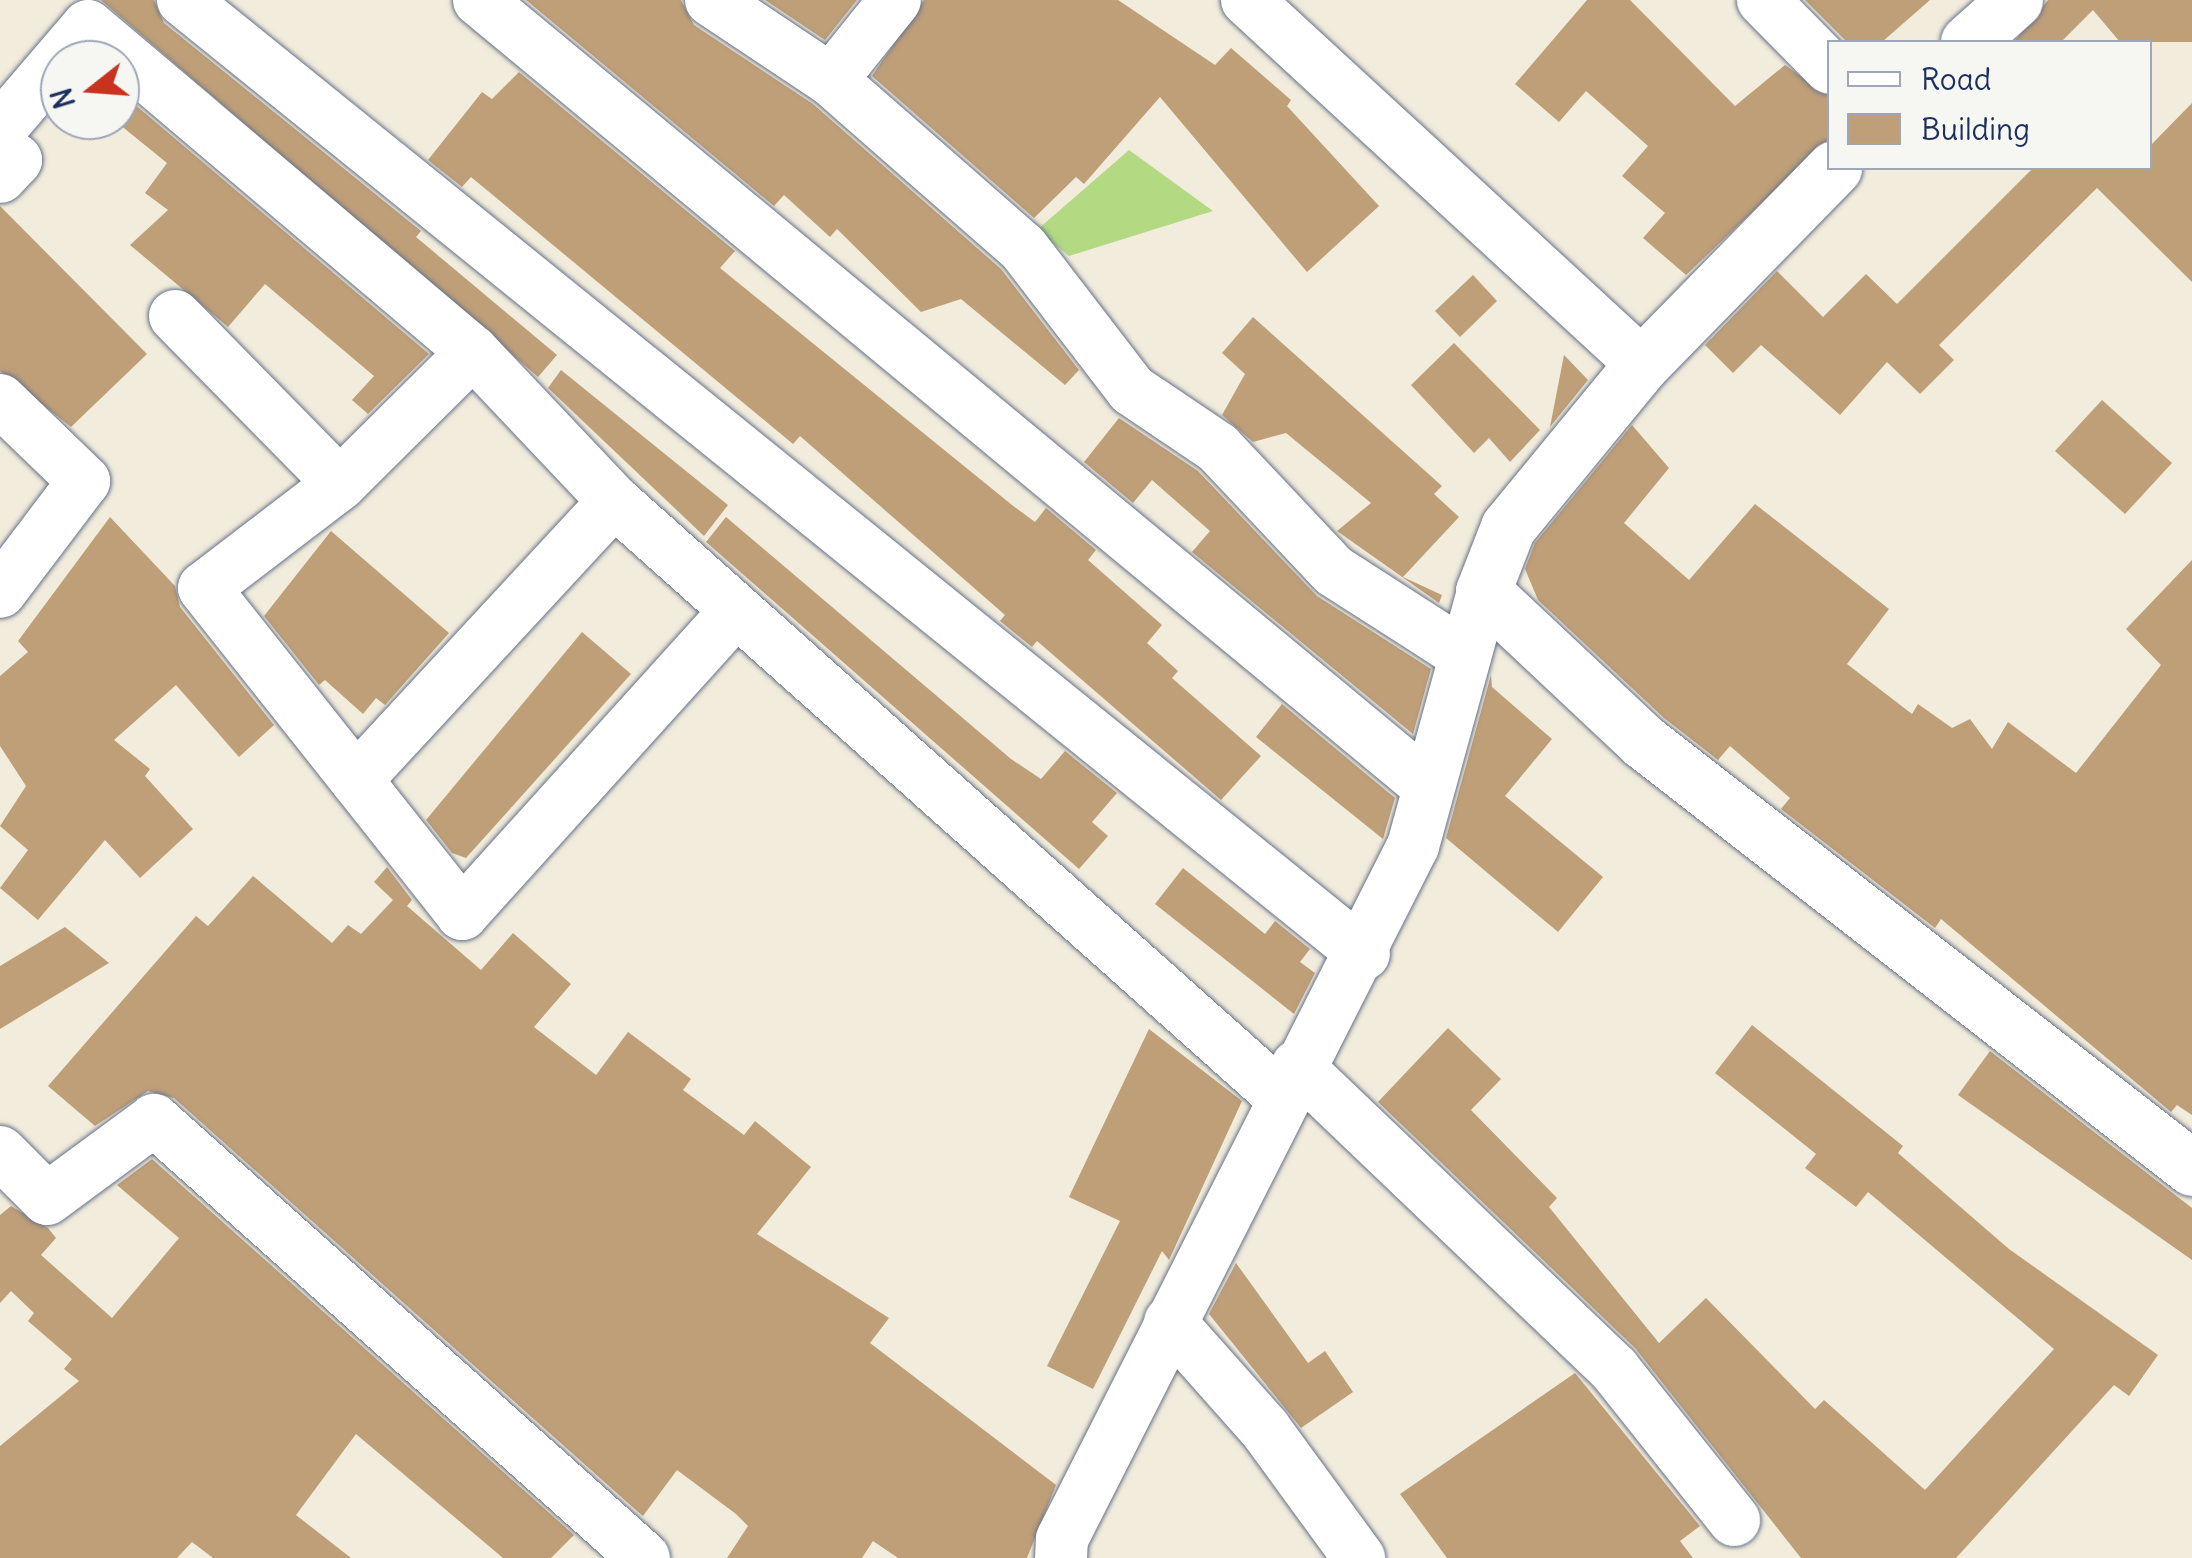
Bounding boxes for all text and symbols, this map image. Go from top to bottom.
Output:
north arrow [40,40,140,140]
legend [1827,40,2152,170]
text: Road [1921,60,1991,98]
text: N [43,84,83,113]
text: Building [1921,110,2030,148]

